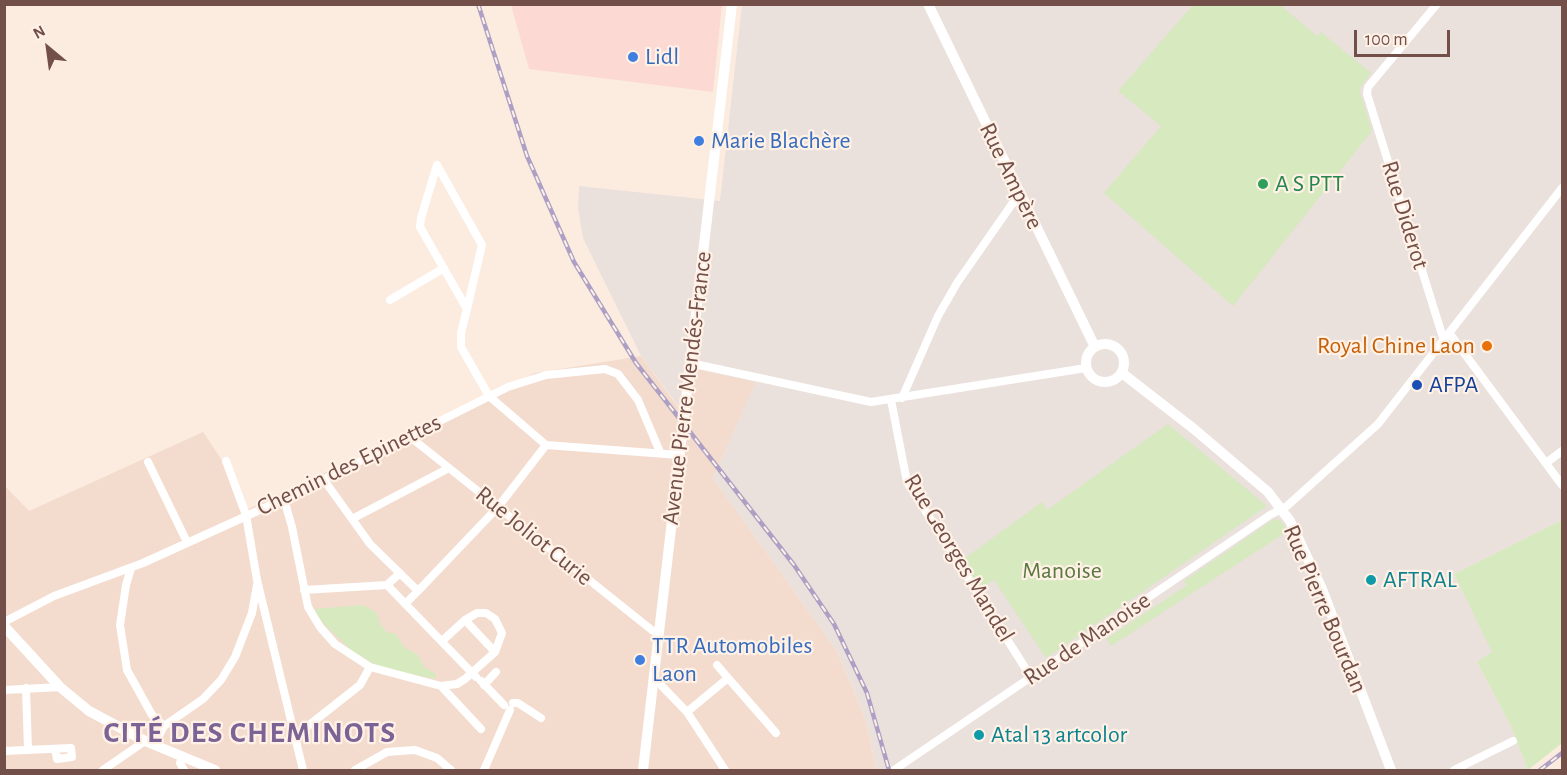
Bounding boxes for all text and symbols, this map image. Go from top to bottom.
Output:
north arrow [18,18,78,78]
scale bar [1357,18,1453,56]
text: N [31,23,48,42]
text: 100 m [1365,31,1408,49]
place label: Lidl [645,43,679,71]
marker: Lidl [626,50,640,64]
street label: Rue Ampère [973,118,1049,234]
place label: Marie Blachère [711,127,851,155]
marker: Marie Blachère [692,134,706,148]
street label: Rue Diderot [1375,157,1435,273]
place label: A S PTT [1275,170,1344,198]
marker: A S PTT [1256,177,1270,191]
street label: Avenue Pierre Mendés-France [656,250,718,526]
place label: Royal Chine Laon [1317,332,1475,360]
marker: Royal Chine Laon [1480,339,1494,353]
place label: AFPA [1429,371,1478,399]
marker: AFPA [1410,378,1424,392]
street label: Chemin des Epinettes [252,408,446,522]
street label: Rue Georges Mandel [897,469,1021,647]
street label: Rue Joliot Curie [469,480,599,592]
street label: Rue Pierre Bourdan [1277,521,1373,697]
park label: Manoise [1022,557,1102,585]
place label: AFTRAL [1383,566,1457,594]
marker: AFTRAL [1364,573,1378,587]
street label: Rue de Manoise [1018,586,1156,692]
place label: TTR Automobiles Laon [652,632,812,688]
marker: TTR Automobiles Laon [633,653,647,667]
district label: CITÉ DES CHEMINOTS [103,715,397,751]
place label: Atal 13 artcolor [991,721,1127,749]
marker: Atal 13 artcolor [972,728,986,742]

